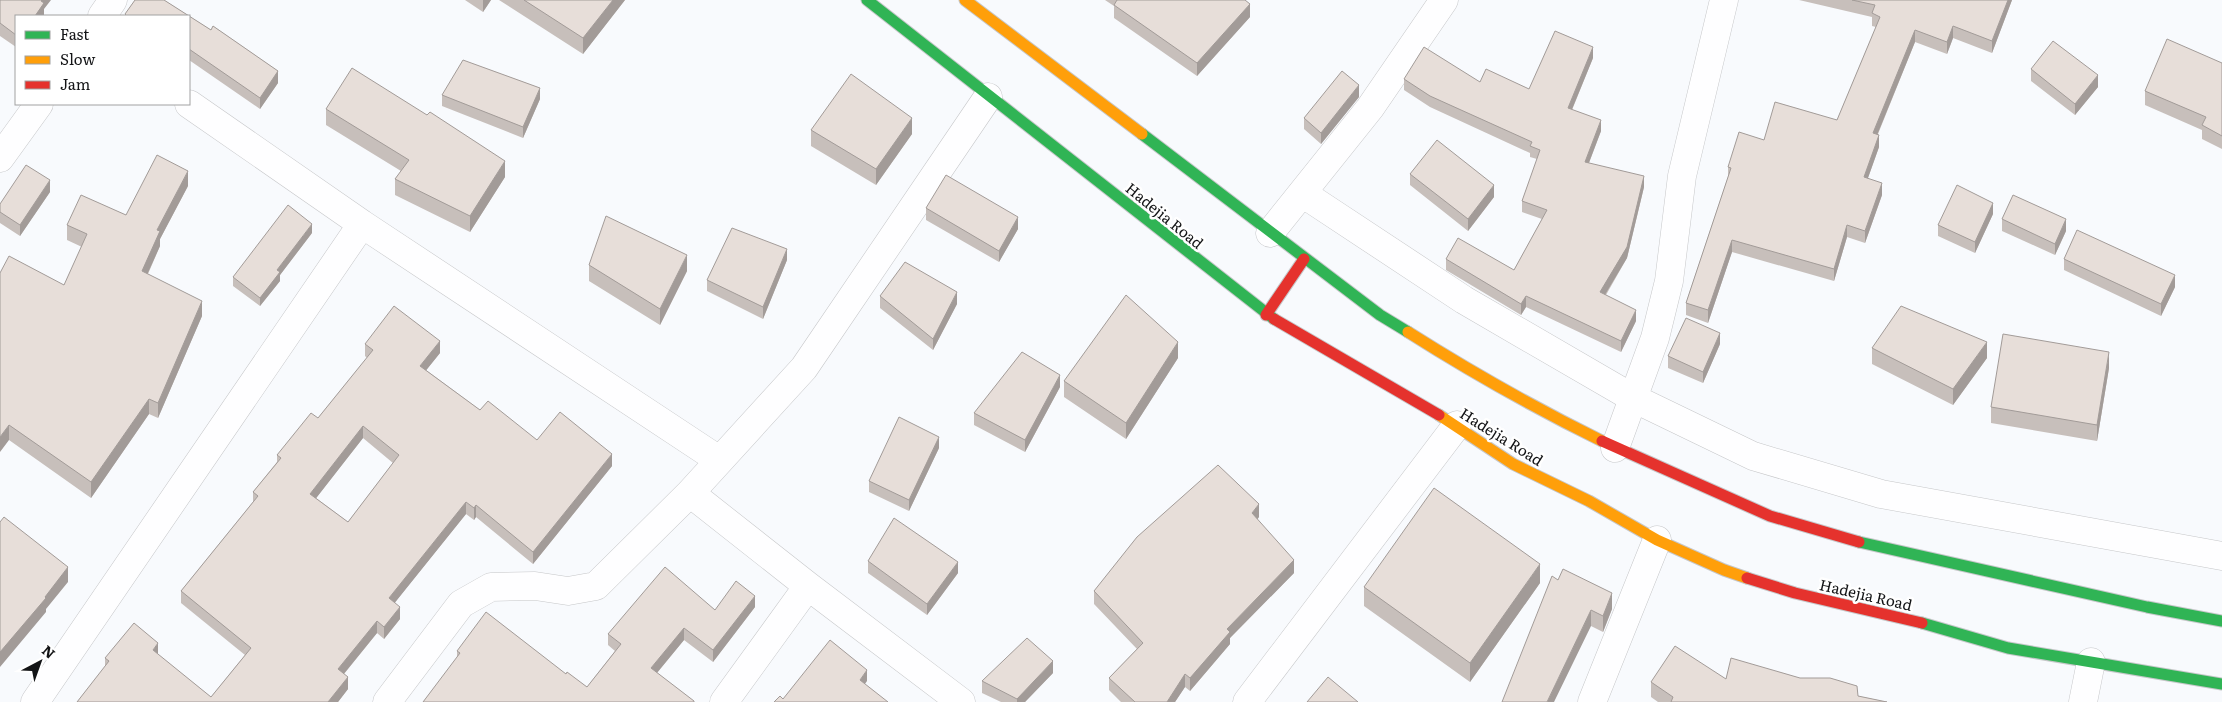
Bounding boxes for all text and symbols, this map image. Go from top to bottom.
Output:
legend [15,15,190,105]
text: Fast [60,22,89,45]
text: Slow [60,47,95,70]
text: Jam [60,72,91,95]
street label: Hadejia Road [1121,176,1209,254]
street label: Hadejia Road [1456,401,1548,471]
street label: Hadejia Road [1817,572,1915,616]
north arrow [15,637,65,687]
text: N [38,640,60,663]

